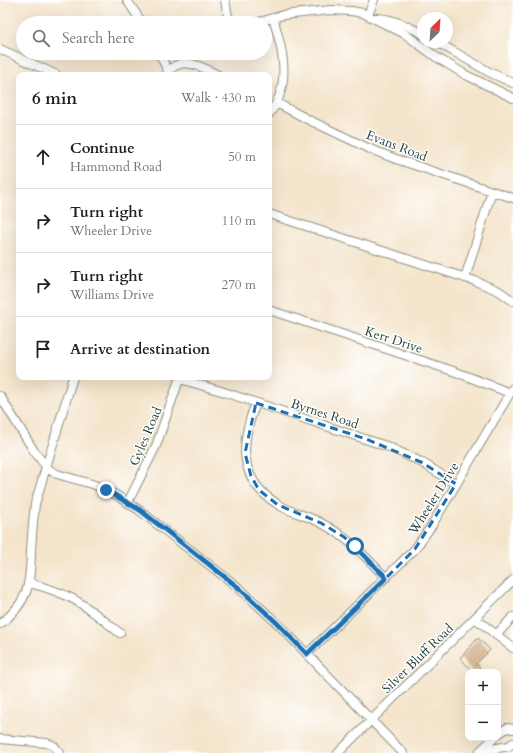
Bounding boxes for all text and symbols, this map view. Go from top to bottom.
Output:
north arrow [417,12,453,48]
search box [16,16,272,60]
icon: search [30,27,52,49]
text: Search here [62,28,135,48]
text: 6 min [32,87,77,110]
text: Walk · 430 m [181,89,256,107]
street label: Evans Road [364,126,430,166]
text: Continue [70,138,135,158]
icon: ahead [32,146,54,168]
text: 50 m [228,148,256,166]
text: Hammond Road [70,158,162,176]
text: Turn right [70,202,143,222]
icon: right [32,210,54,232]
text: 110 m [222,212,256,230]
text: Wheeler Drive [70,222,152,240]
text: Turn right [70,266,143,286]
icon: right [32,274,54,296]
text: 270 m [222,276,256,294]
text: Williams Drive [70,286,154,304]
street label: Kerr Drive [362,322,425,358]
icon: arrive [32,338,54,360]
text: Arrive at destination [70,339,210,359]
street label: Byrnes Road [289,395,361,433]
street label: Gyles Road [125,404,167,469]
street label: Wheeler Drive [404,459,463,539]
route end [97,481,115,499]
route start [346,537,364,555]
street label: Silver Bluff Road [378,620,458,698]
map controls [465,669,501,741]
button: + [465,669,501,705]
button: − [465,705,501,741]

